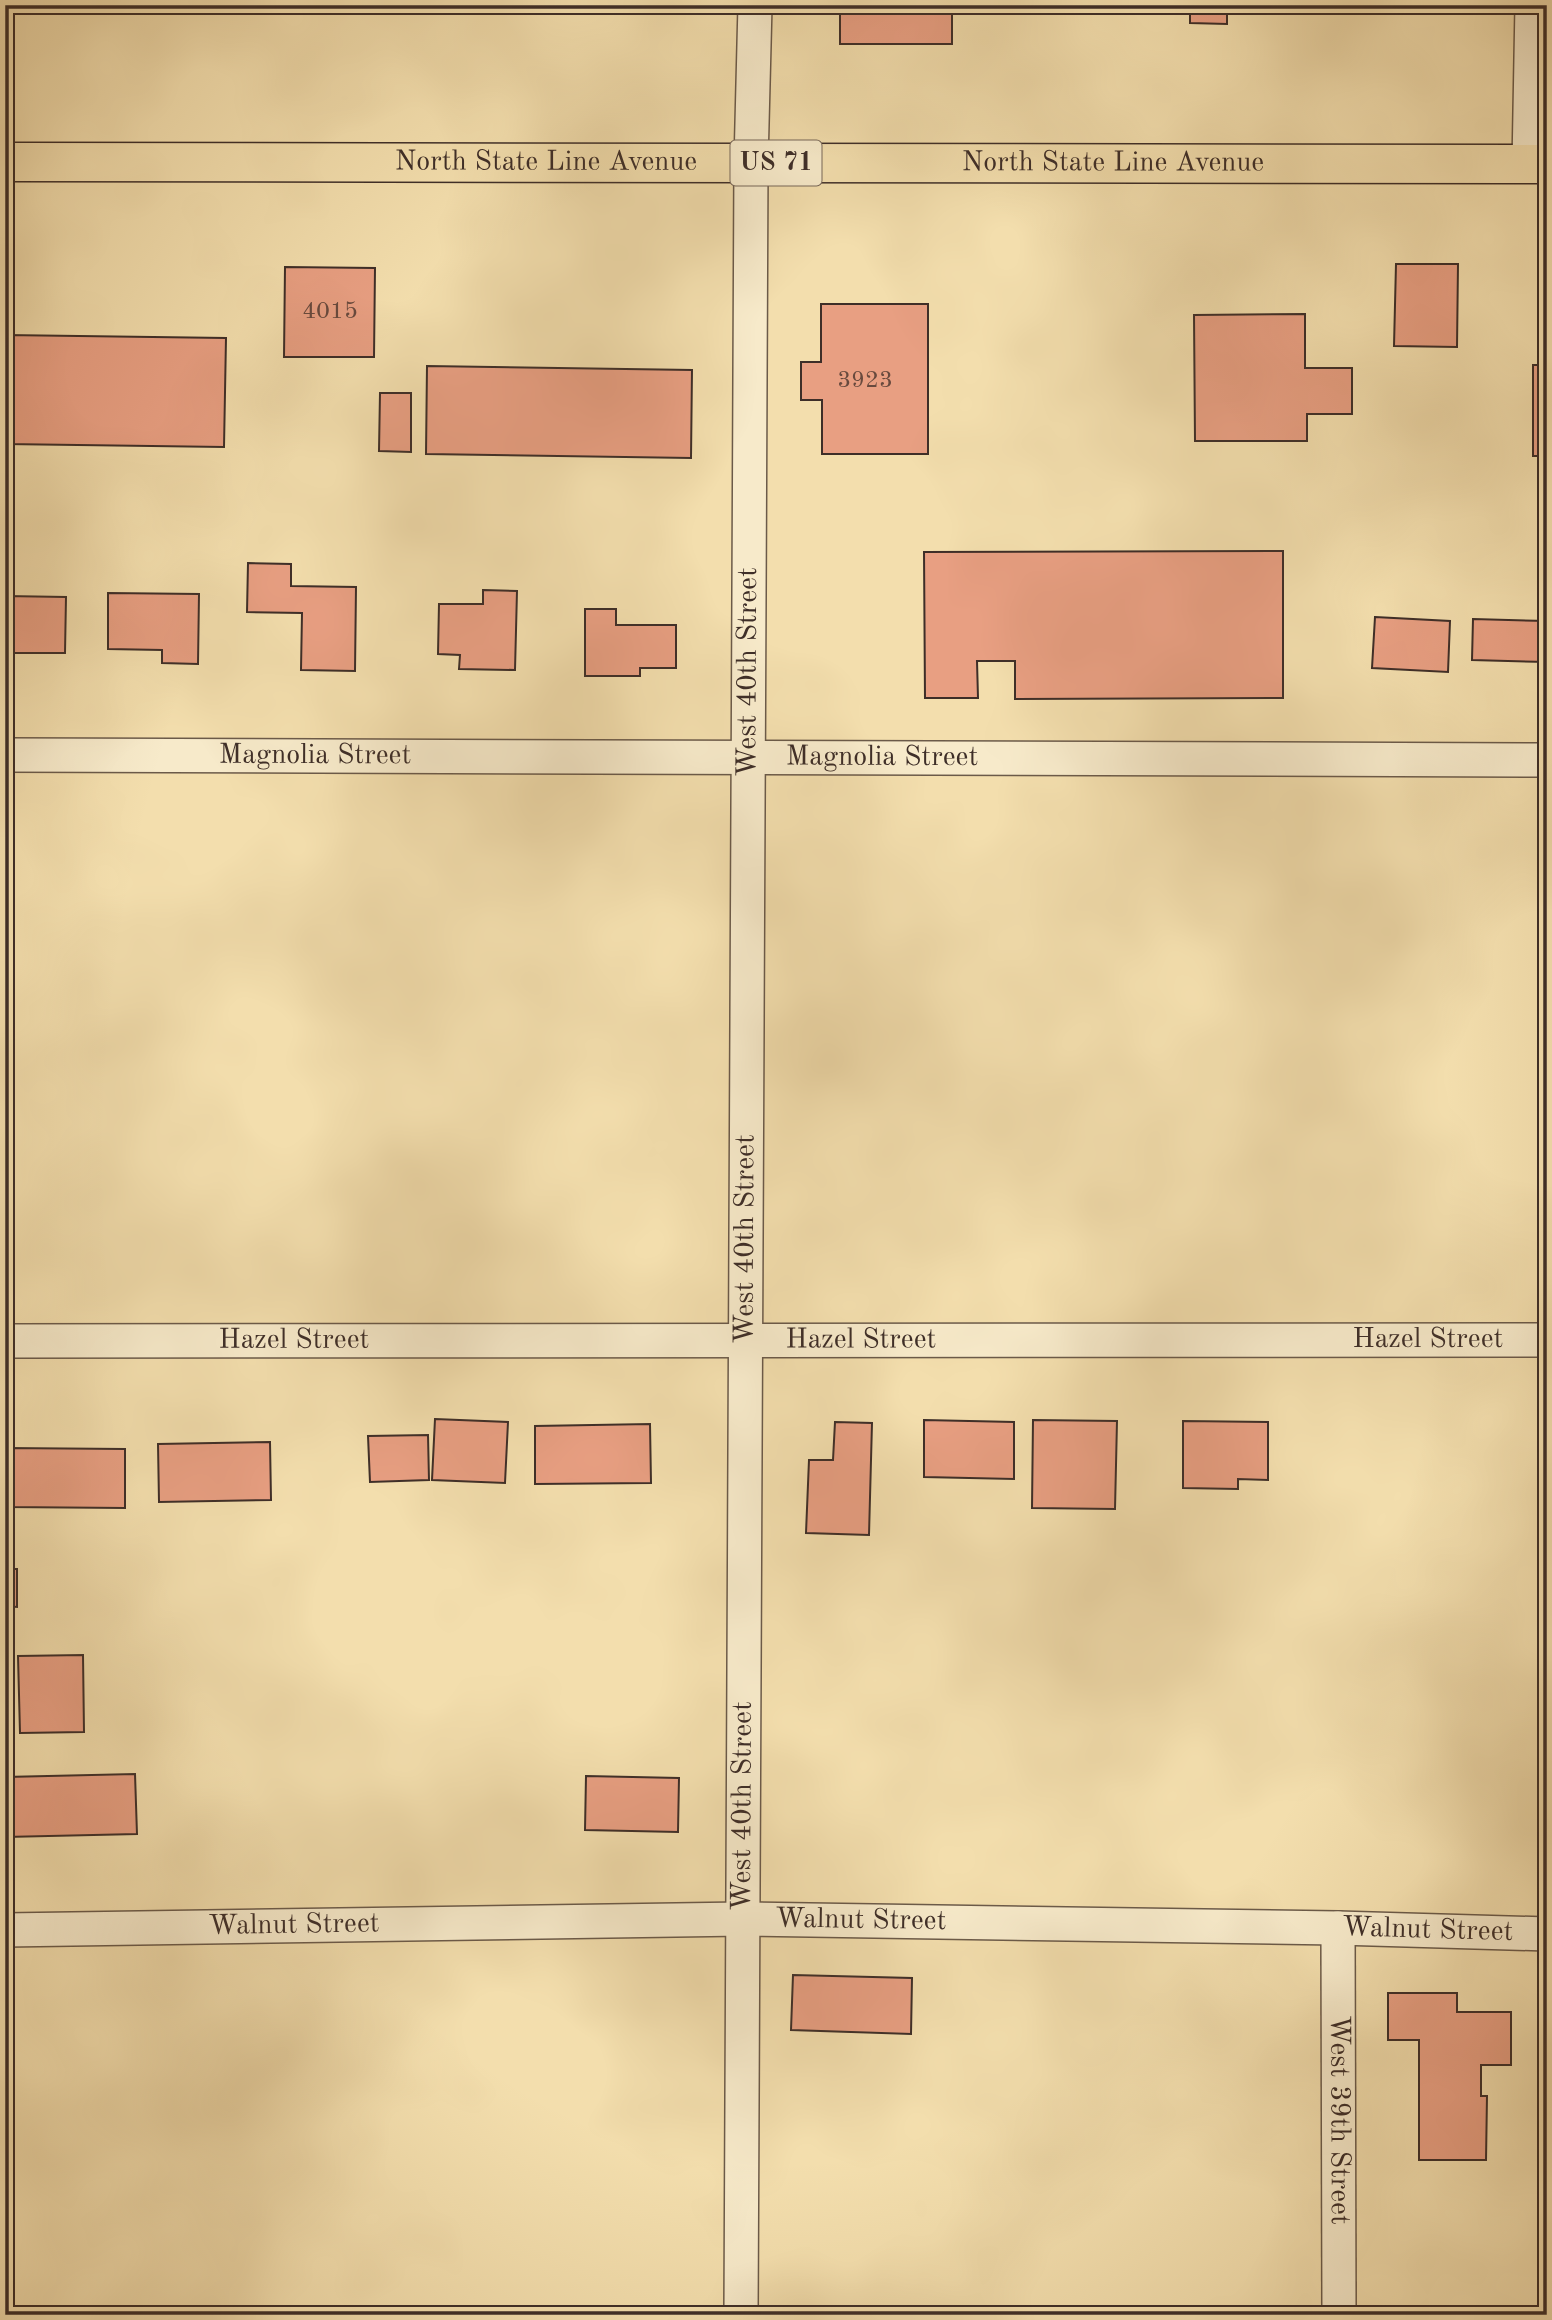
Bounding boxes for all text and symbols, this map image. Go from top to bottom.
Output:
road number: US 71 [730,140,822,186]
street label: North State Line Avenue [395,149,697,177]
street label: North State Line Avenue [962,149,1264,178]
house number: 4015 [302,300,358,324]
house number: 3923 [837,369,893,393]
street label: West 40th Street [734,567,763,777]
street label: Magnolia Street [219,742,411,770]
street label: Magnolia Street [786,744,978,772]
street label: West 40th Street [732,1134,760,1344]
street label: Hazel Street [786,1326,936,1354]
street label: Hazel Street [1353,1326,1503,1354]
street label: Hazel Street [219,1327,369,1355]
street label: West 40th Street [729,1701,758,1911]
street label: Walnut Street [775,1905,947,1936]
street label: Walnut Street [208,1910,380,1941]
street label: Walnut Street [1342,1914,1514,1947]
street label: West 39th Street [1324,2015,1353,2225]

